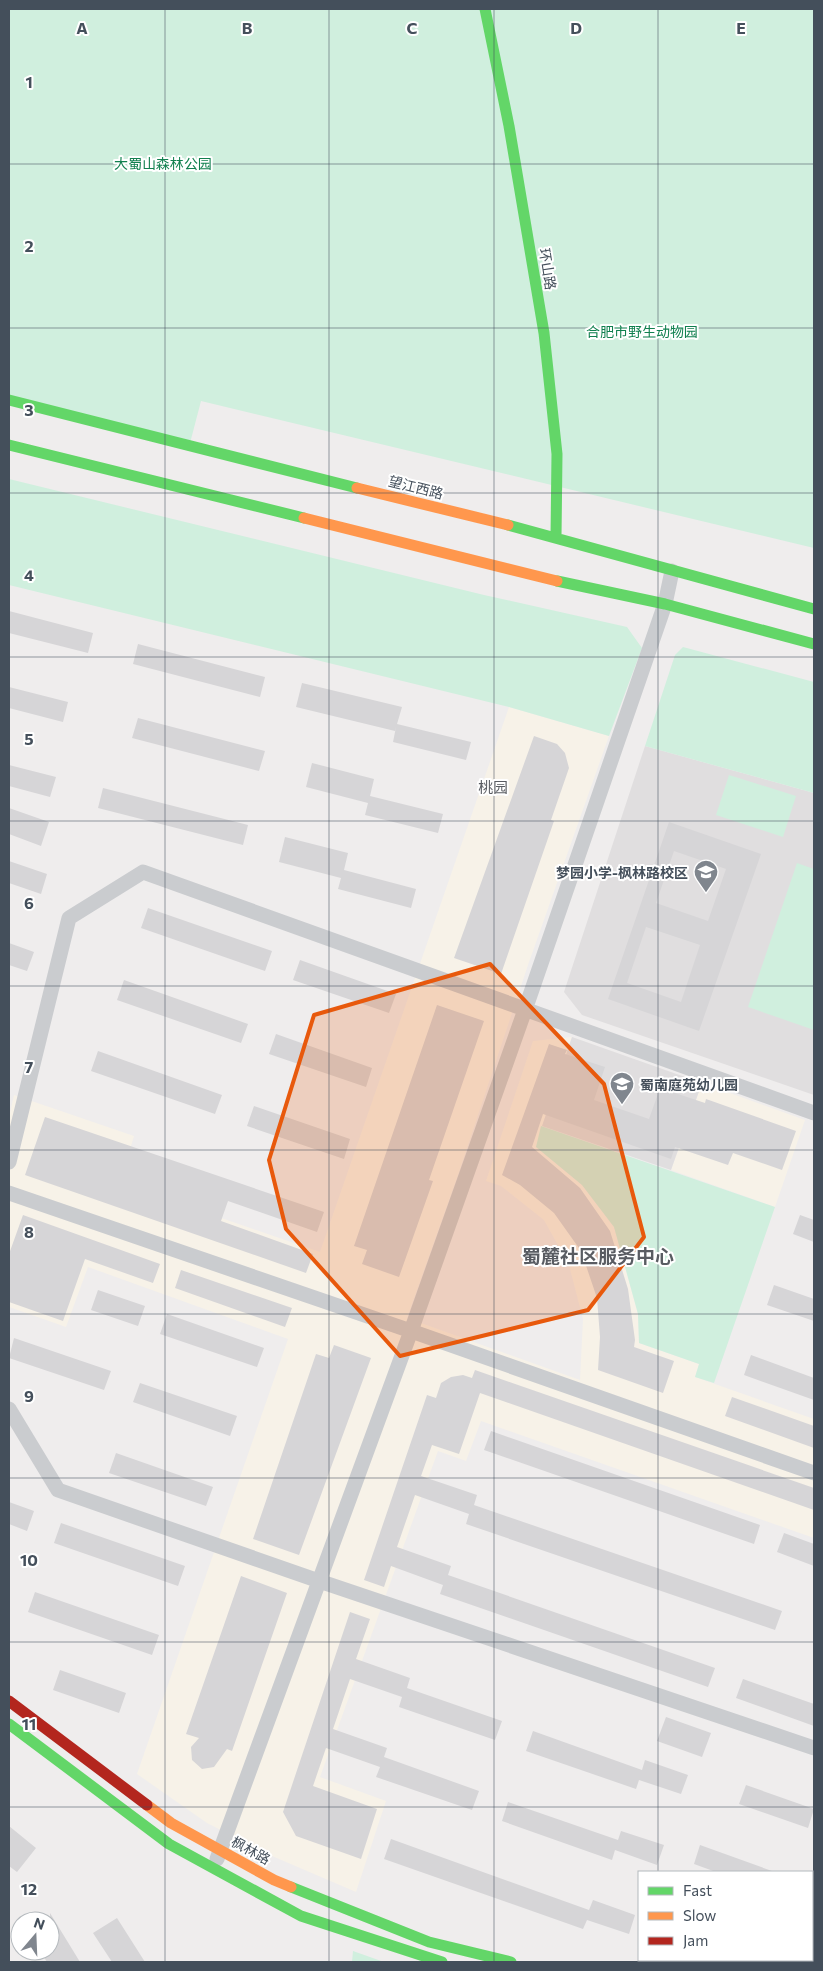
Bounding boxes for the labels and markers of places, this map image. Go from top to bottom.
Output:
school or university icon: 梦园小学-枫林路校区 [693,859,719,893]
place label: 梦园小学-枫林路校区 [556,864,688,881]
school or university icon: 蜀南庭苑幼儿园 [609,1071,635,1105]
place label: 蜀南庭苑幼儿园 [640,1076,738,1093]

